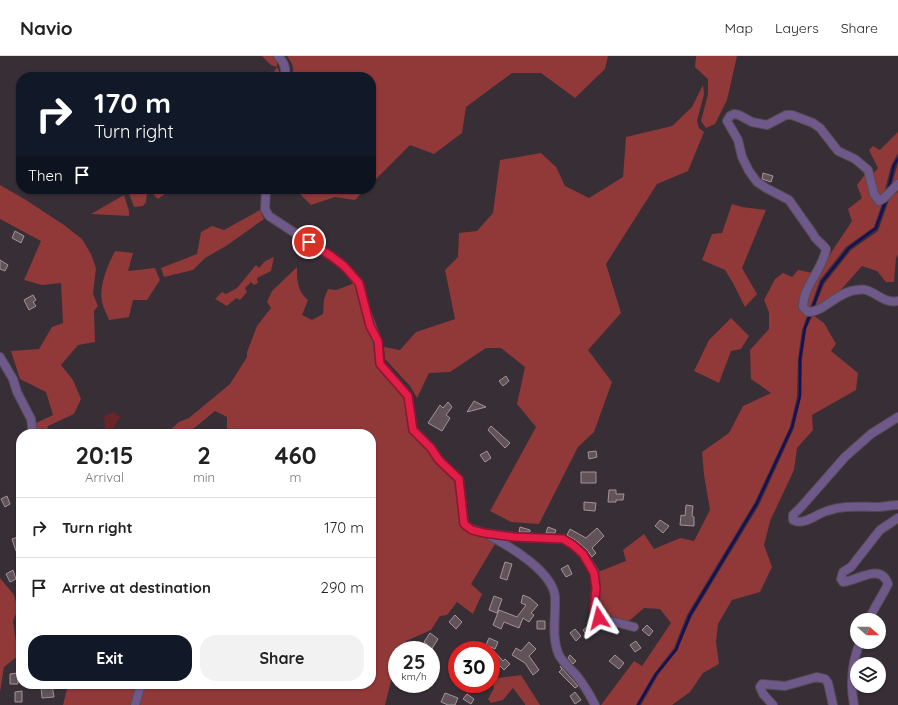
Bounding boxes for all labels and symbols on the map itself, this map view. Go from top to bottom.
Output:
pin [292,225,326,259]
position arrow [578,597,620,639]
north arrow [850,613,886,649]
speed limit sign: 30 [448,641,500,693]

